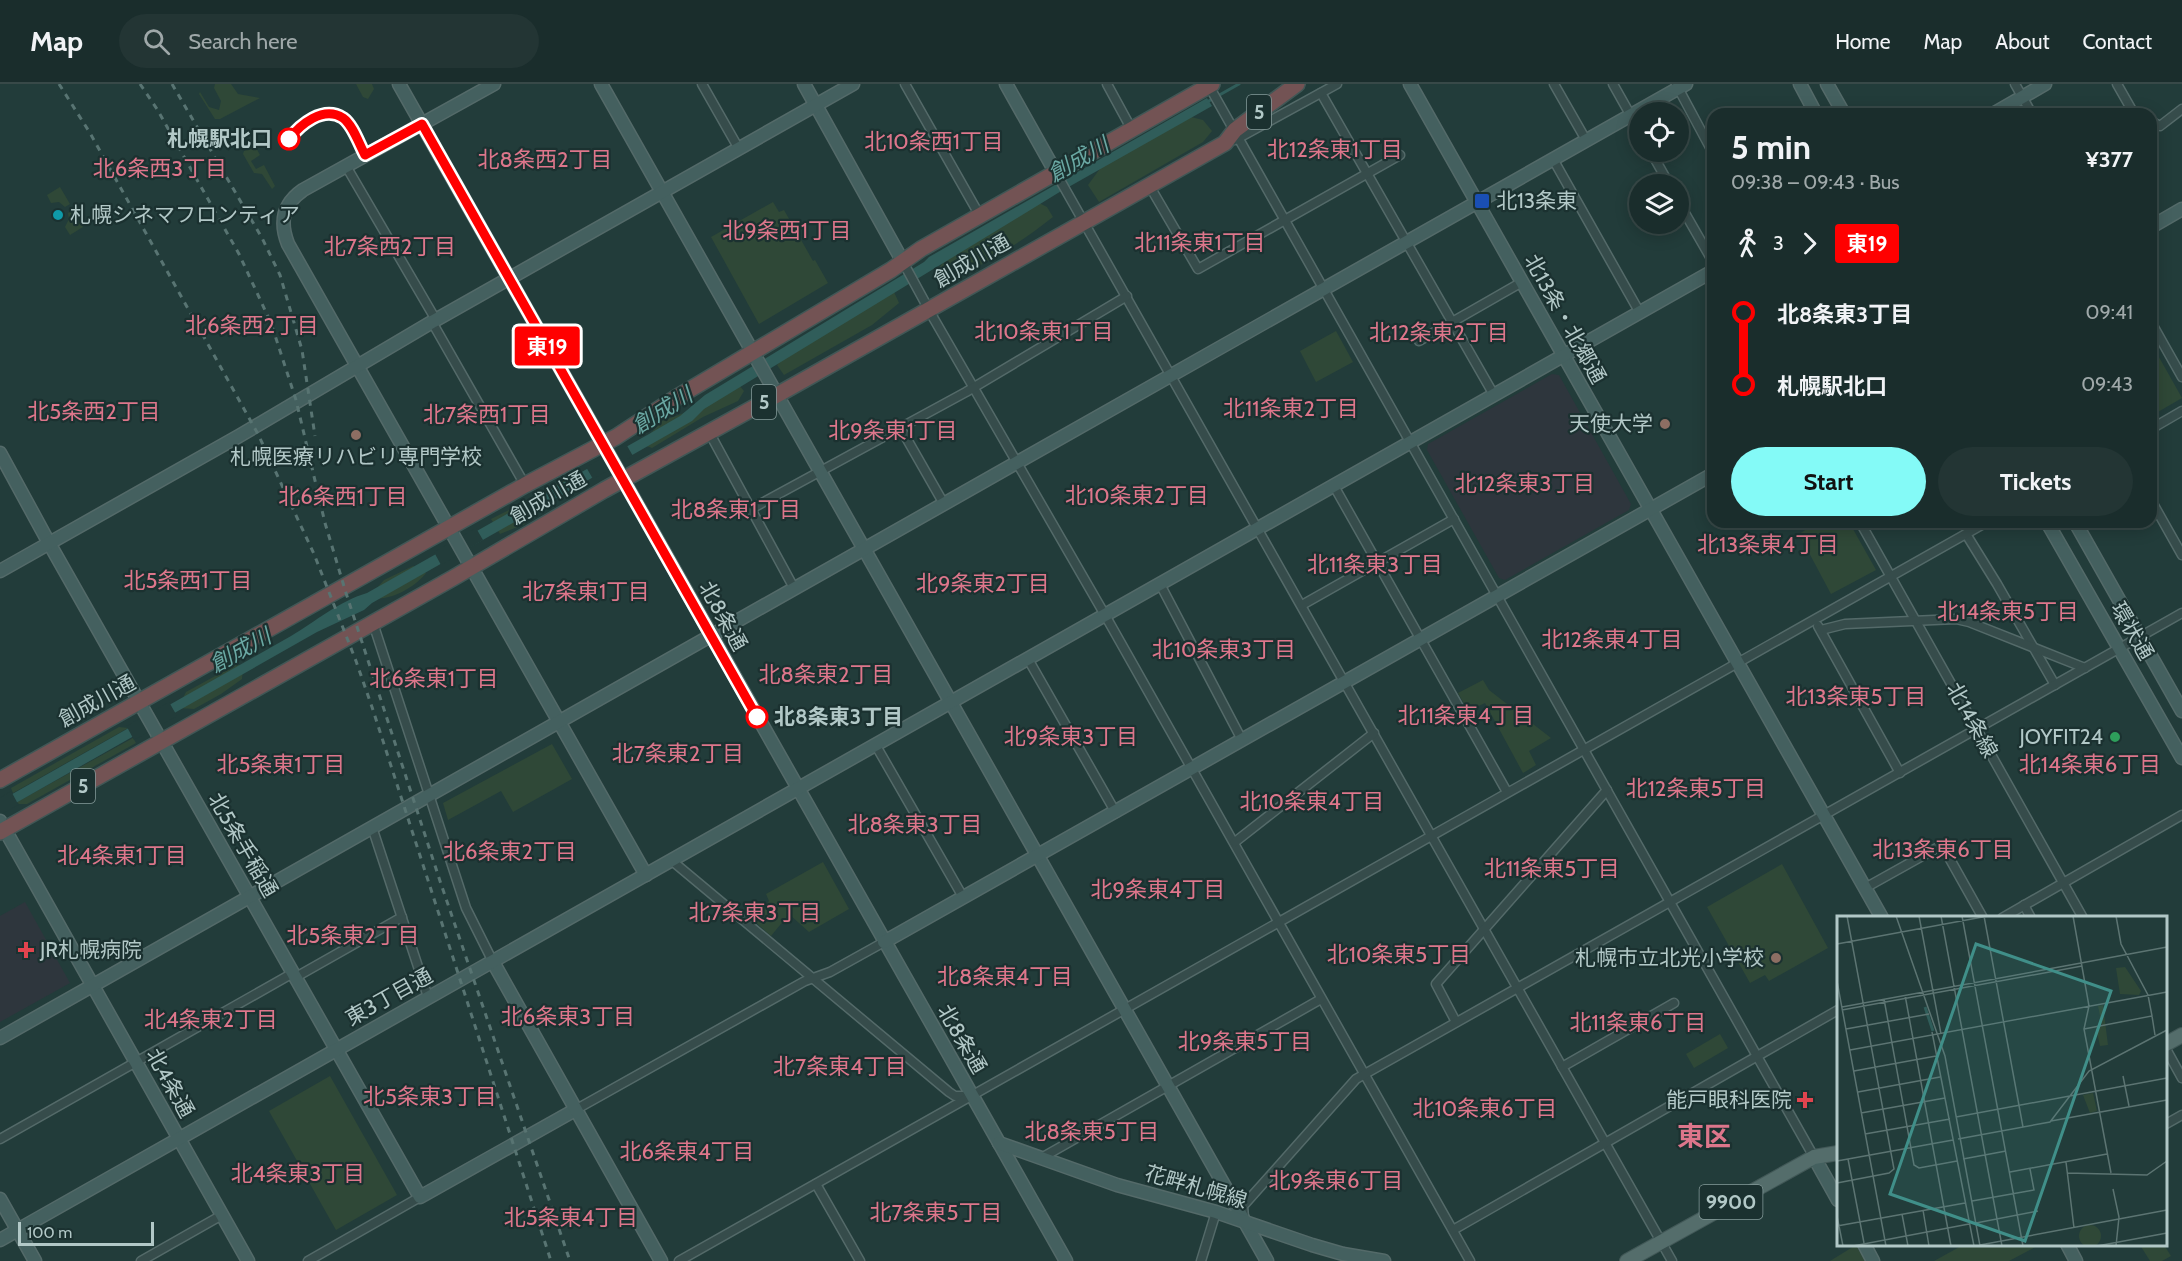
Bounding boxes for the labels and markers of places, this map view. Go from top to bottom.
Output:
place label: 札幌駅北口 [167,126,272,151]
marker: 札幌駅北口 [278,128,300,150]
place label: 北13条東 [1496,188,1577,213]
marker: 北13条東 [1473,192,1491,210]
place label: 札幌シネマフロンティア [70,202,300,227]
marker: 札幌シネマフロンティア [51,208,65,222]
place label: 天使大学 [1569,411,1653,436]
marker: 天使大学 [1658,417,1672,431]
marker: 札幌医療リハビリ専門学校 [349,428,363,442]
place label: 札幌医療リハビリ専門学校 [230,444,482,469]
place label: 北8条東3丁目 [774,704,903,729]
marker: 北8条東3丁目 [746,706,768,728]
place label: JOYFIT24 [2018,724,2103,749]
marker: JOYFIT24 [2108,730,2122,744]
place label: JR札幌病院 [39,937,142,962]
marker: JR札幌病院 [17,941,35,959]
place label: 札幌市立北光小学校 [1575,945,1764,970]
marker: 札幌市立北光小学校 [1769,951,1783,965]
place label: 能戸眼科医院 [1666,1087,1792,1112]
marker: 能戸眼科医院 [1796,1091,1814,1109]

